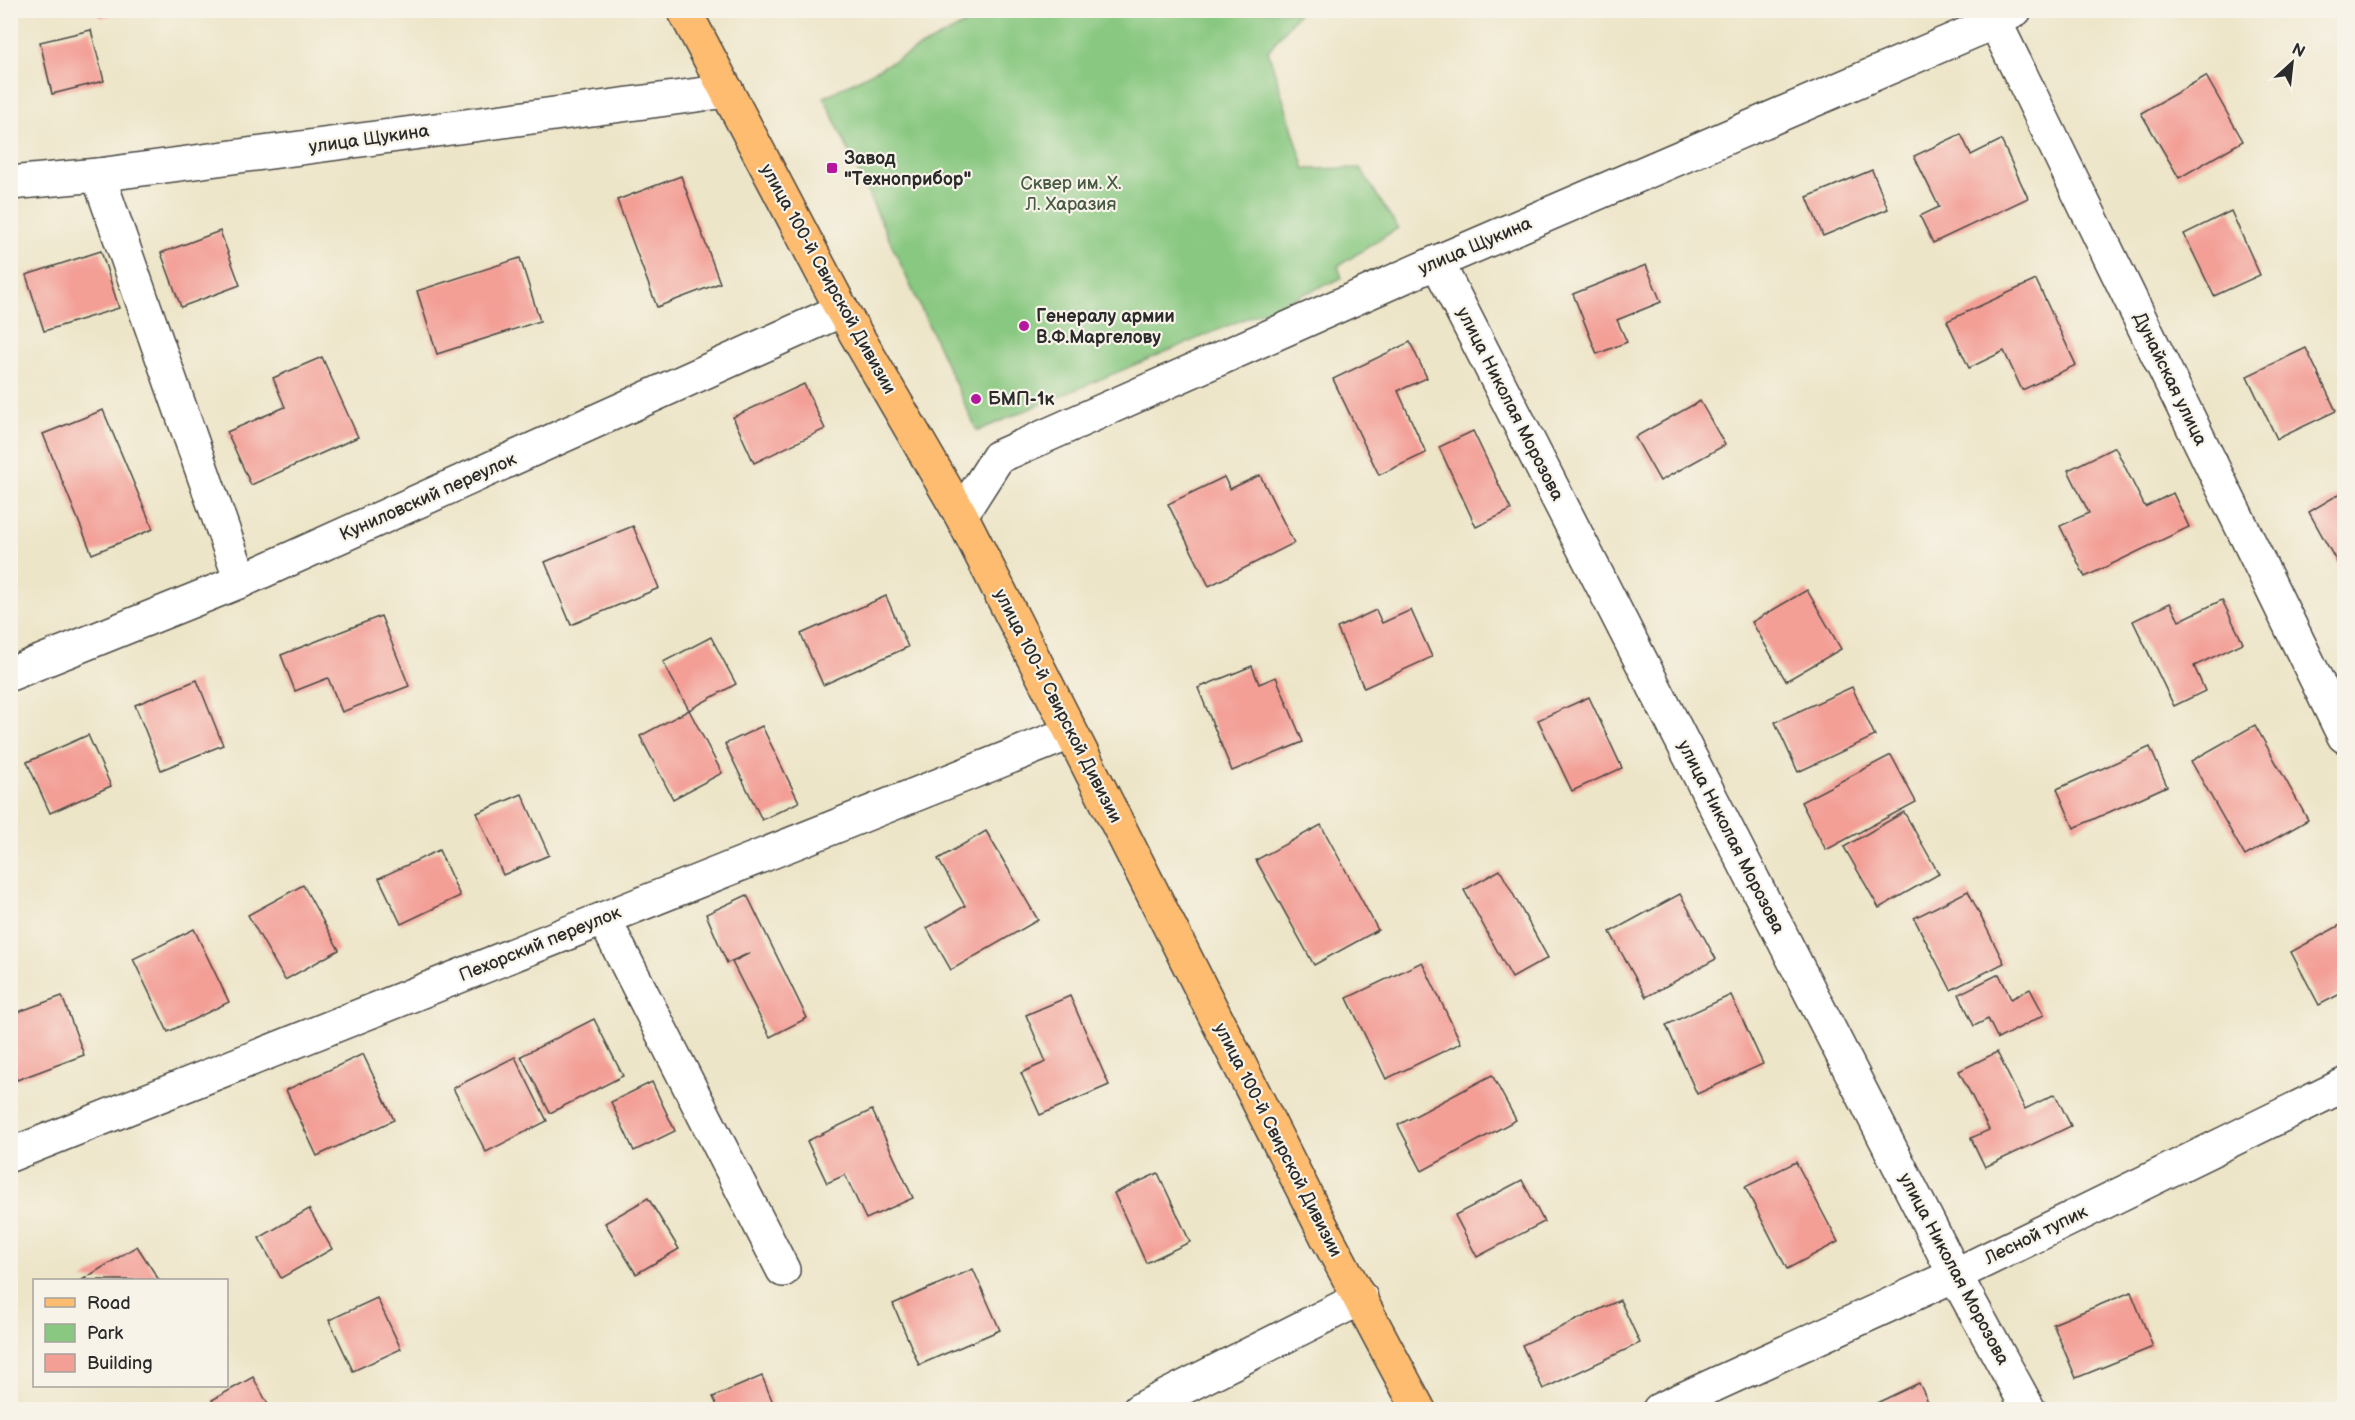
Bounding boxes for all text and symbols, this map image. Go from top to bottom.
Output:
north arrow [2262,33,2322,93]
text: N [2288,40,2308,62]
street label: улица Щукина [308,120,431,158]
place label: Завод "Техноприбор" [844,148,971,190]
street label: улица 100-й Свирской Дивизии [756,160,900,398]
marker: Завод "Техноприбор" [825,161,839,175]
park label: Сквер им. Х. Л. Харазия [1021,173,1121,215]
street label: улица Щукина [1415,213,1535,279]
street label: улица Николая Морозова [1452,304,1568,505]
place label: Генералу армии В.Ф.Маргелову [1036,306,1175,348]
street label: Дунайская улица [2129,309,2211,449]
marker: Генералу армии В.Ф.Маргелову [1017,319,1031,333]
place label: БМП-1к [988,389,1055,410]
marker: БМП-1к [969,392,983,406]
street label: Куниловский переулок [337,448,520,545]
street label: улица 100-й Свирской Дивизии [990,585,1126,827]
street label: улица Николая Морозова [1673,737,1789,938]
street label: Пехорский переулок [456,902,624,986]
street label: улица 100-й Свирской Дивизии [1210,1019,1346,1261]
street label: улица Николая Морозова [1894,1170,2014,1369]
street label: Лесной тупик [1980,1201,2091,1269]
legend [33,1279,228,1387]
text: Road [87,1293,131,1314]
text: Park [87,1323,123,1344]
text: Building [87,1353,153,1374]

